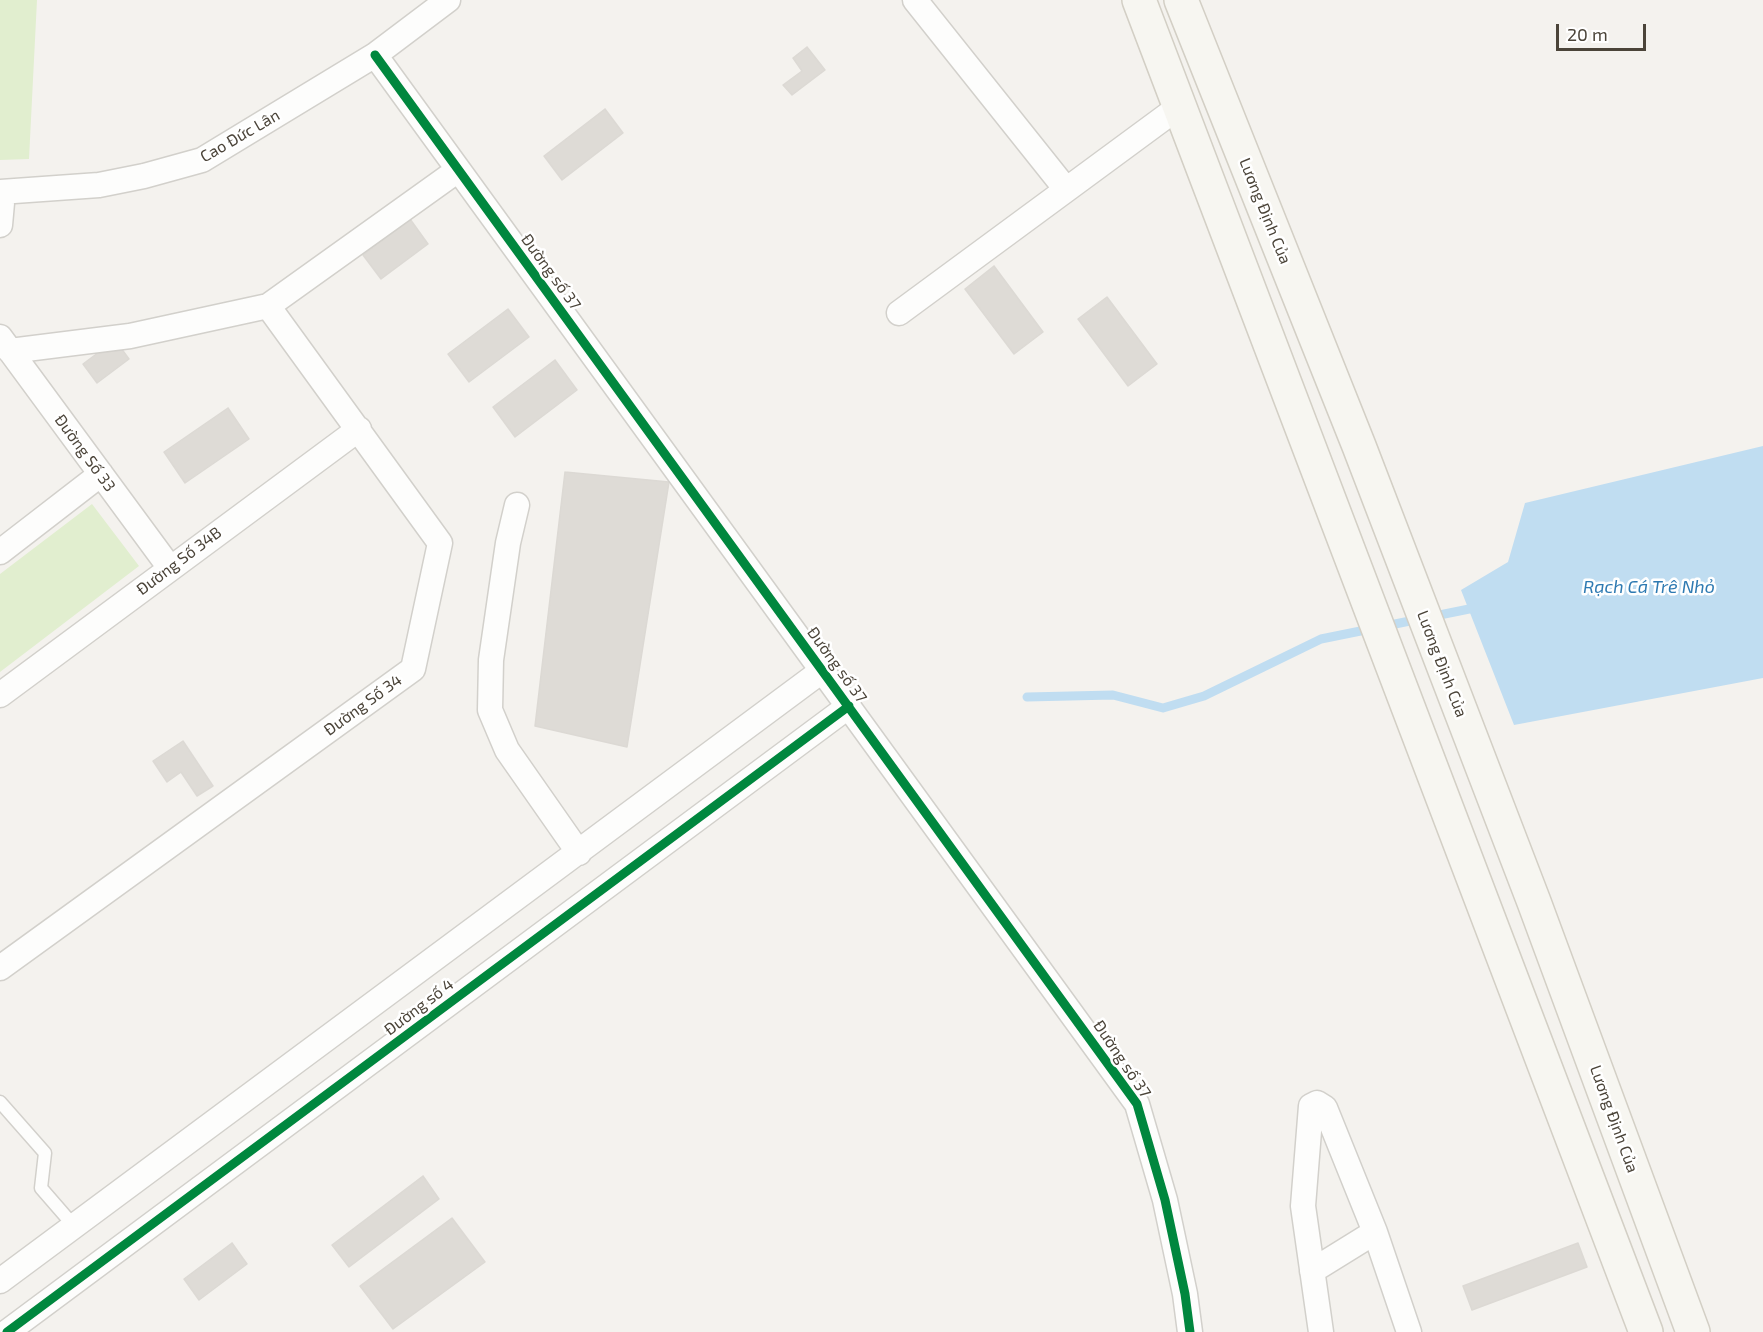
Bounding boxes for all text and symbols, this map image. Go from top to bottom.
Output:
scale bar [1559,12,1649,50]
text: 20 m [1567,23,1608,45]
street label: Cao Đức Lân [197,106,283,166]
street label: Lương Định Của [1235,155,1295,267]
street label: Đường số 37 [517,230,585,314]
street label: Đường Số 33 [51,411,119,495]
street label: Đường Số 34B [133,523,225,599]
water label: Rạch Cá Trê Nhỏ [1583,576,1715,598]
street label: Lương Định Của [1413,608,1471,720]
street label: Đường số 37 [803,623,871,707]
street label: Đường Số 34 [320,670,406,740]
street label: Đường số 4 [381,975,457,1039]
street label: Đường số 37 [1089,1017,1155,1101]
street label: Lương Định Của [1586,1063,1642,1175]

